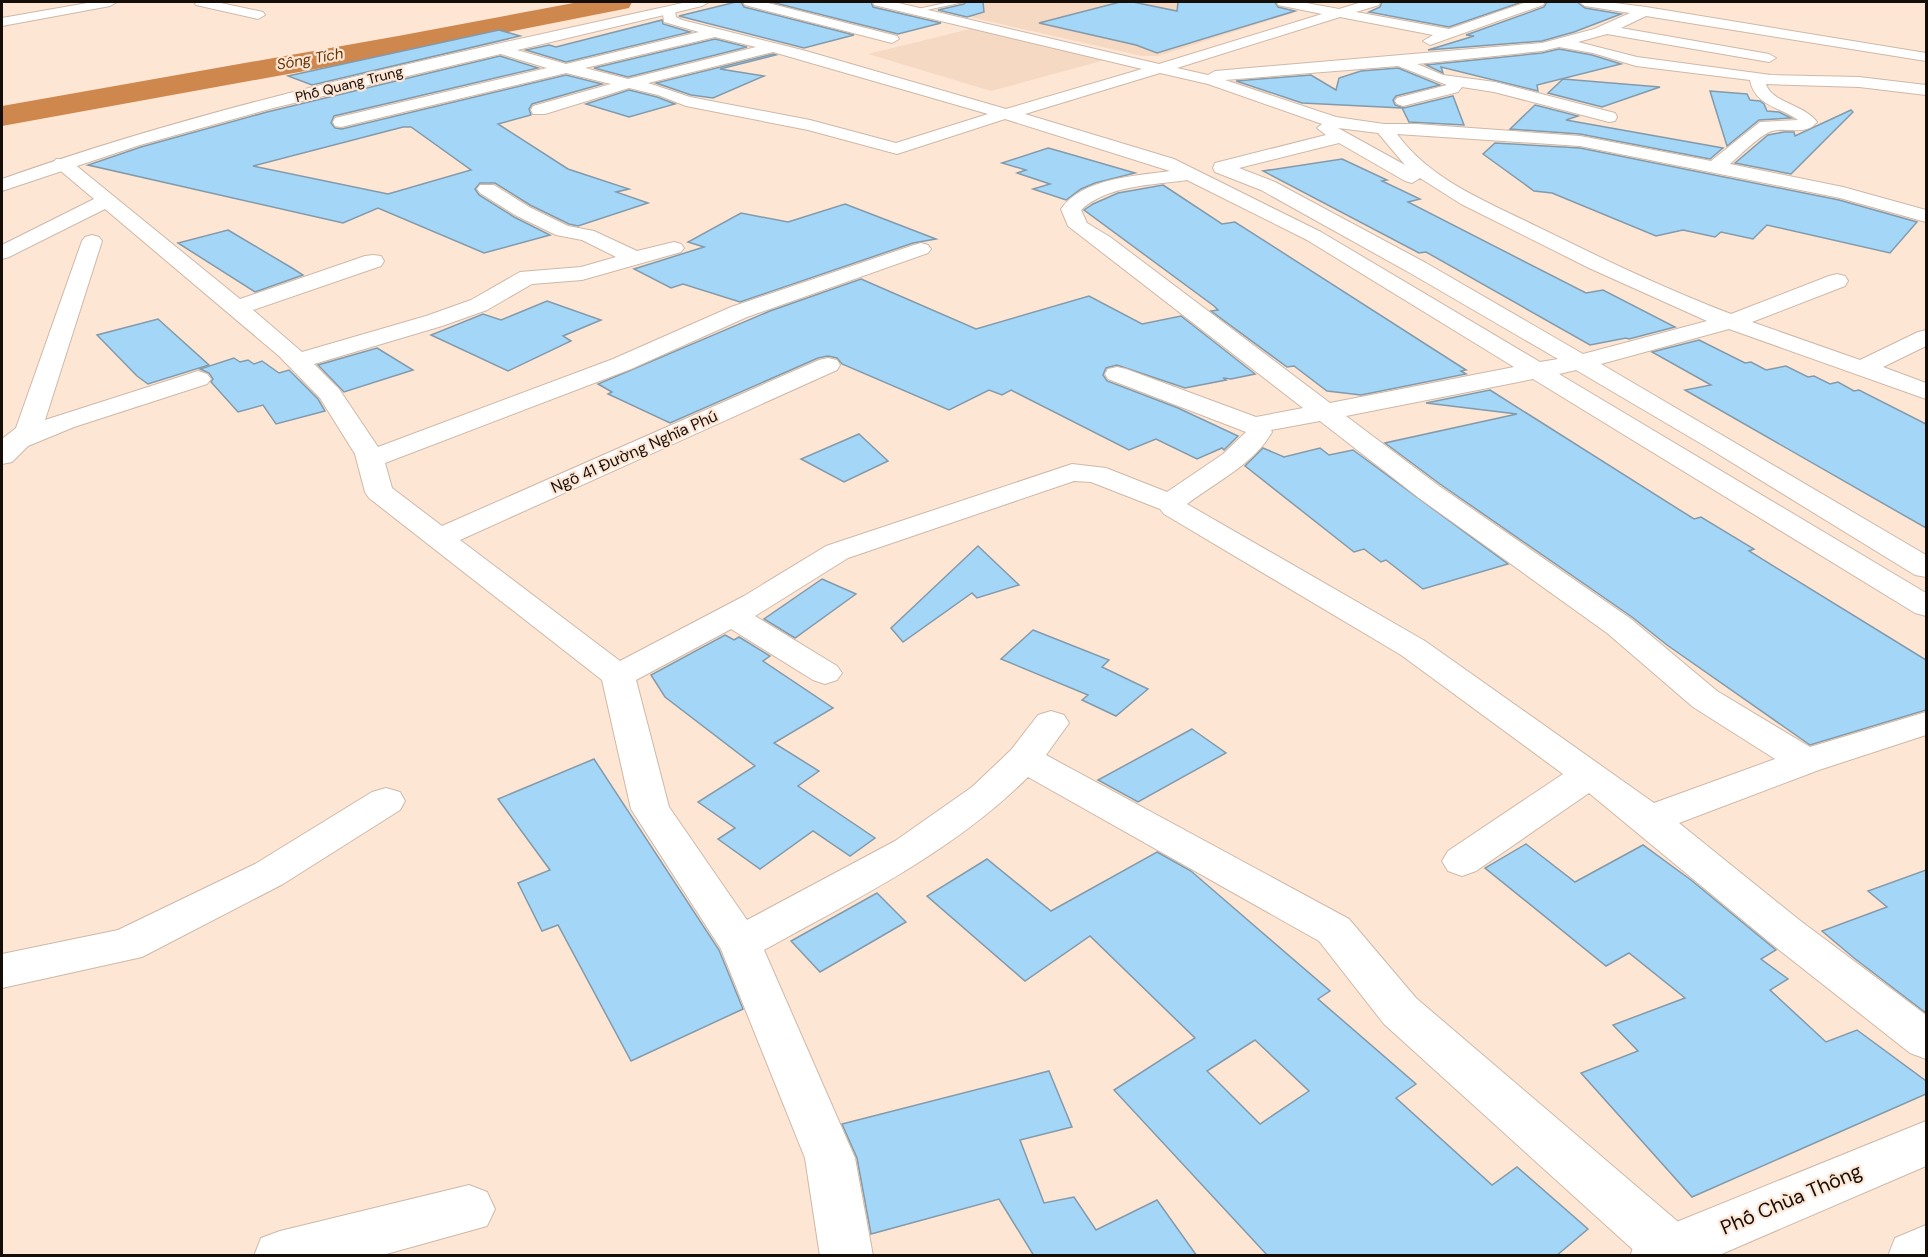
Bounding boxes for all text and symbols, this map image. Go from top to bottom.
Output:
water label: Sông Tích [275,43,345,75]
street label: Phố Quang Trung [293,62,405,106]
street label: Ngõ 41 Đường Nghĩa Phú [547,405,721,498]
street label: Phố Chùa Thông [1716,1158,1866,1240]

